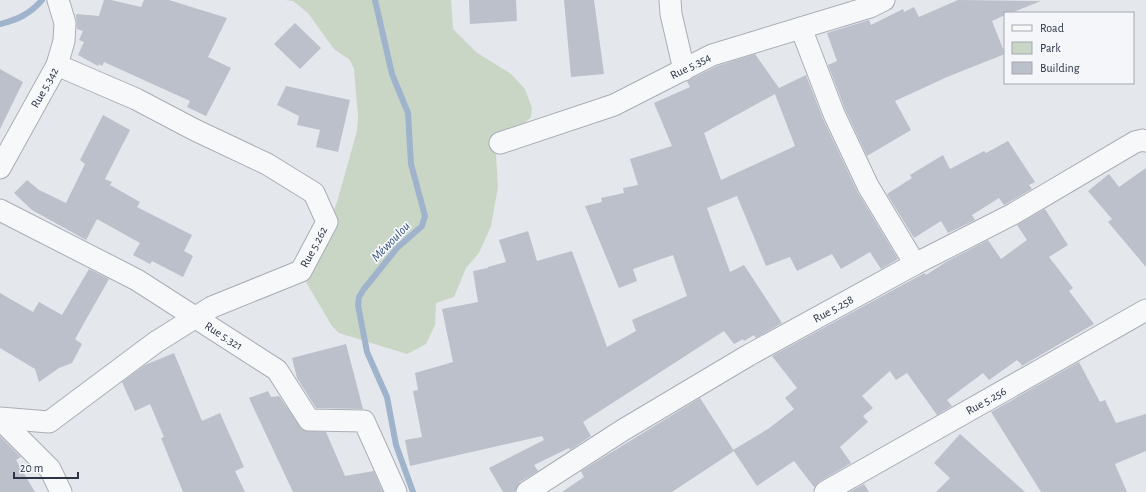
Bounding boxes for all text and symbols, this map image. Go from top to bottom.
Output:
legend [1004,12,1134,84]
text: Road [1040,22,1064,34]
text: Park [1040,42,1061,54]
street label: Rue 5.354 [668,51,713,81]
text: Building [1040,62,1080,74]
street label: Rue 5.342 [29,65,61,110]
water label: Méwoulou [369,220,413,264]
street label: Rue 5.262 [298,224,330,269]
street label: Rue 5.258 [811,293,856,325]
street label: Rue 5.321 [203,319,245,352]
street label: Rue 5.256 [964,385,1008,417]
scale bar [14,454,78,480]
text: 20 m [20,462,43,474]

